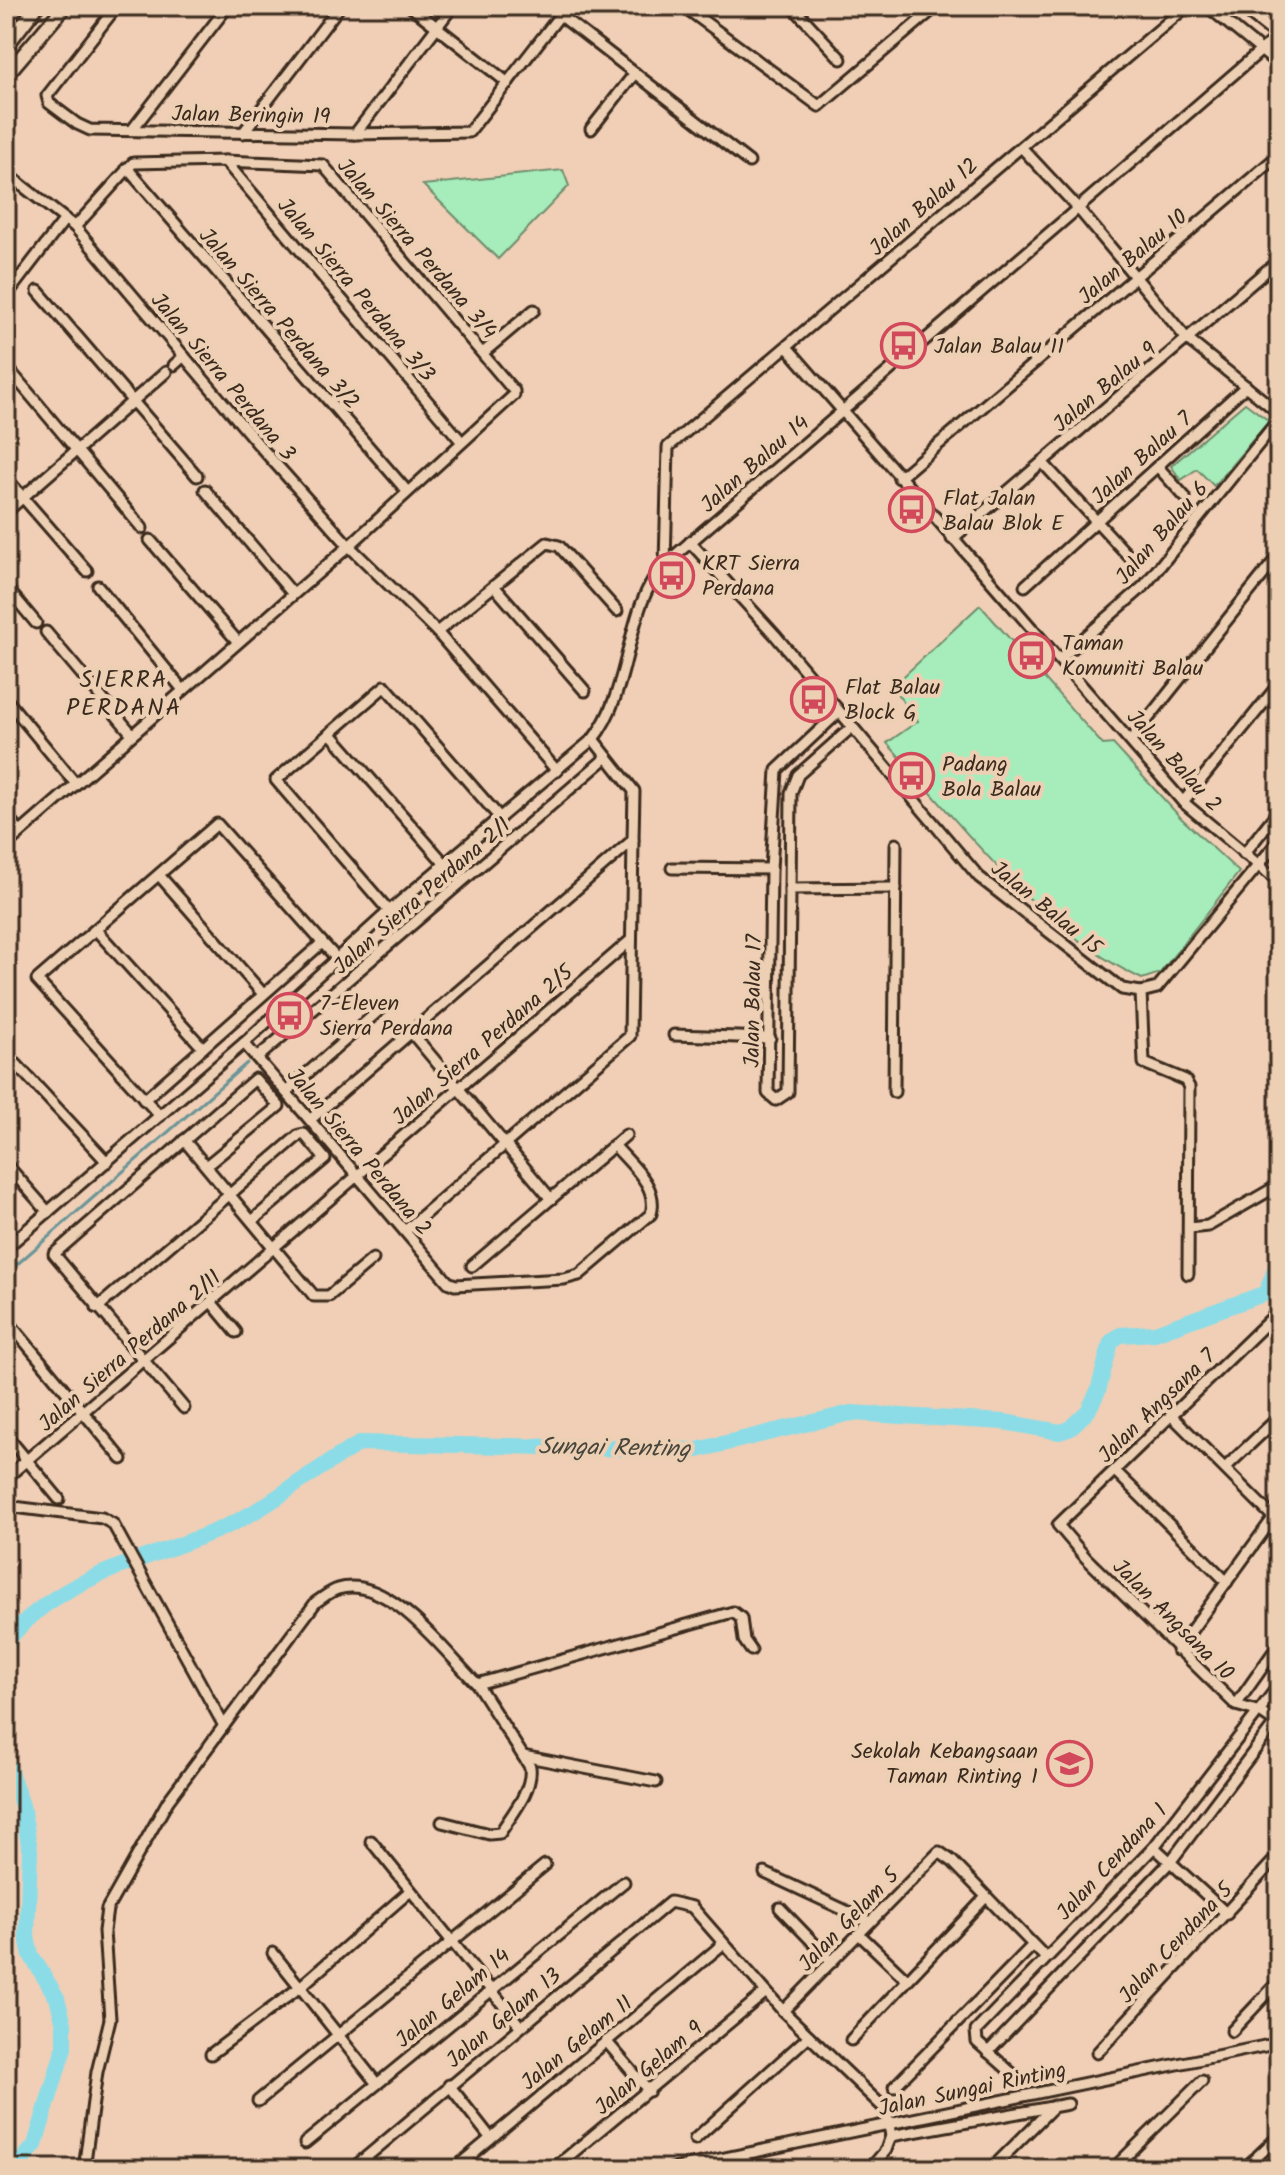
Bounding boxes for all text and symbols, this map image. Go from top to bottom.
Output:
street label: Jalan Beringin 19 [171,98,331,135]
street label: Jalan Balau 12 [862,150,987,266]
street label: Jalan Sierra Perdana 3/4 [327,151,505,348]
street label: Jalan Sierra Perdana 3/3 [267,191,443,391]
street label: Jalan Balau 10 [1071,201,1196,314]
street label: Jalan Sierra Perdana 3/2 [194,222,366,414]
street label: Jalan Sierra Perdana 3 [146,287,302,465]
bus stop icon: Jalan Balau 11 [879,321,927,369]
place label: Jalan Balau 11 [934,330,1064,365]
street label: Jalan Balau 9 [1046,334,1166,442]
street label: Jalan Balau 7 [1084,403,1202,514]
street label: Jalan Balau 14 [693,407,818,522]
street label: Jalan Balau 6 [1108,474,1218,594]
place label: Flat Jalan Balau Blok E [943,482,1065,542]
bus stop icon: Flat Jalan Balau Blok E [888,486,936,534]
place label: KRT Sierra Perdana [702,547,800,607]
bus stop icon: KRT Sierra Perdana [647,551,695,599]
place label: Taman Komuniti Balau [1062,627,1204,687]
bus stop icon: Taman Komuniti Balau [1007,631,1055,679]
district label: SIERRA PERDANA [66,661,182,728]
place label: Flat Balau Block G [845,671,941,731]
bus stop icon: Flat Balau Block G [790,675,838,723]
street label: Jalan Balau 2 [1117,702,1229,821]
place label: Padang Bola Balau [942,748,1042,808]
bus stop icon: Padang Bola Balau [887,752,935,800]
street label: Jalan Sierra Perdana 2/1 [326,809,519,984]
street label: Jalan Balau 15 [982,853,1110,966]
street label: Jalan Balau 17 [736,933,773,1068]
street label: Jalan Sierra Perdana 2/5 [385,956,583,1135]
place label: 7-Eleven Sierra Perdana [320,987,453,1047]
bus stop icon: 7-Eleven Sierra Perdana [265,991,313,1039]
street label: Jalan Sierra Perdana 2 [277,1060,439,1245]
street label: Jalan Sierra Perdana 2/11 [31,1262,230,1442]
street label: Jalan Angsana 7 [1091,1340,1226,1473]
water label: Sungai Renting [538,1428,692,1469]
street label: Jalan Angsana 10 [1103,1552,1241,1690]
place label: Sekolah Kebangsaan Taman Rinting 1 [851,1735,1038,1795]
school or university icon: Sekolah Kebangsaan Taman Rinting 1 [1045,1739,1093,1787]
street label: Jalan Cendana 1 [1049,1796,1177,1930]
street label: Jalan Gelam 5 [791,1860,910,1981]
street label: Jalan Cendana 5 [1111,1874,1244,2013]
street label: Jalan Gelam 14 [388,1940,519,2058]
street label: Jalan Gelam 13 [439,1960,570,2078]
street label: Jalan Gelam 11 [514,1988,641,2100]
street label: Jalan Gelam 9 [587,2013,712,2125]
street label: Jalan Sungai Rinting [875,2053,1070,2127]

